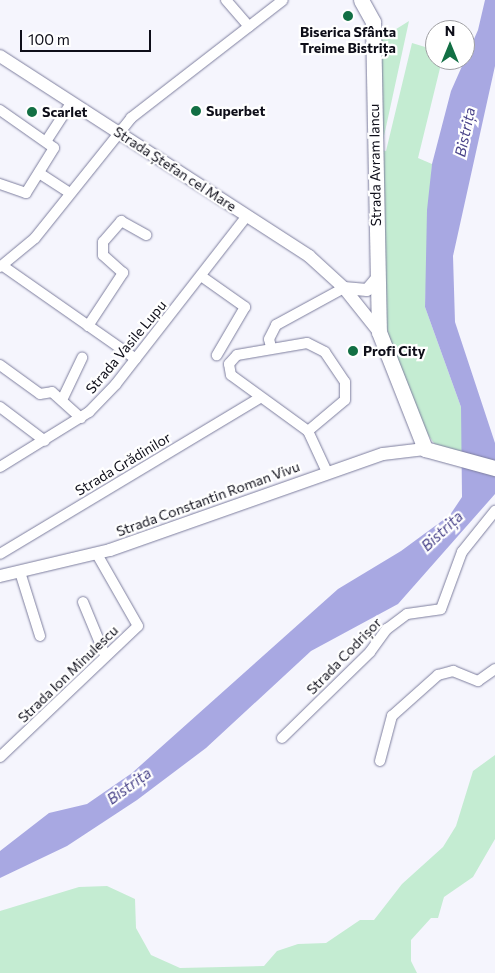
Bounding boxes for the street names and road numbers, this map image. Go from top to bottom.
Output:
street label: Strada Avram Iancu [366,104,384,226]
street label: Strada Ștefan cel Mare [110,123,240,215]
street label: Strada Vasile Lupu [82,297,170,397]
street label: Strada Grădinilor [72,429,174,499]
street label: Strada Constantin Roman Vivu [114,458,302,540]
street label: Strada Codrișor [303,614,385,698]
street label: Strada Ion Minulescu [14,622,122,726]

